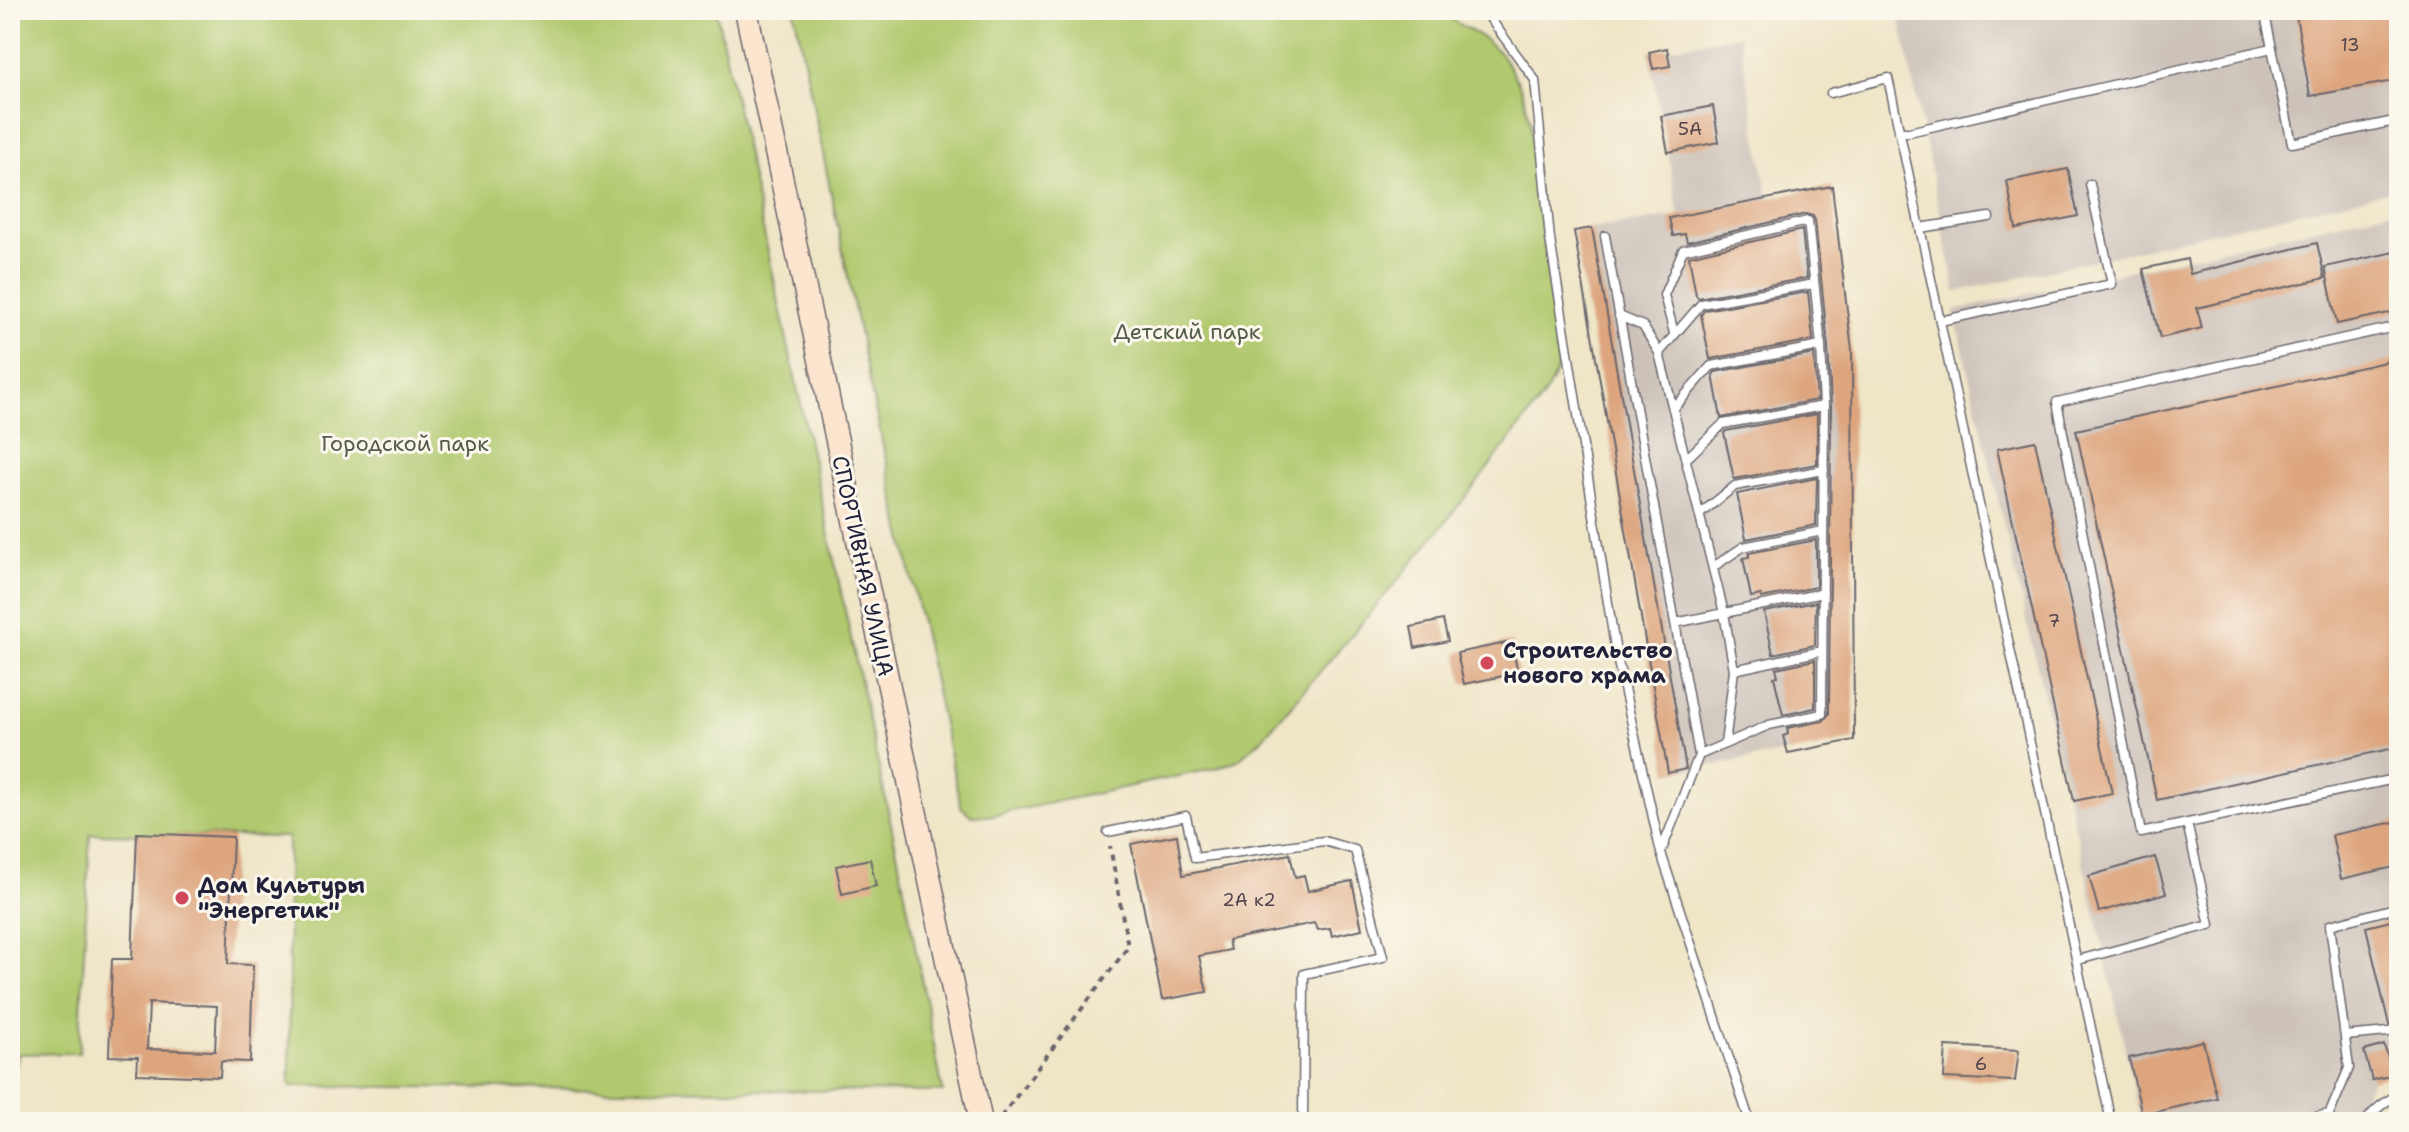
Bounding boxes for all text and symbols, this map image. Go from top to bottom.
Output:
house number: 13 [2340,33,2360,57]
house number: 5А [1678,117,1702,141]
park label: Детский парк [1114,317,1261,346]
park label: Городской парк [321,429,489,458]
street label: СПОРТИВНАЯ УЛИЦА [825,453,901,679]
house number: 7 [2048,609,2060,633]
place label: Строительство нового храма [1503,636,1673,690]
marker: Строительство нового храма [1478,654,1496,672]
place label: Дом Культуры "Энергетик" [198,871,365,925]
house number: 2А к2 [1222,888,1276,912]
marker: Дом Культуры "Энергетик" [173,889,191,907]
house number: 6 [1975,1052,1987,1076]

